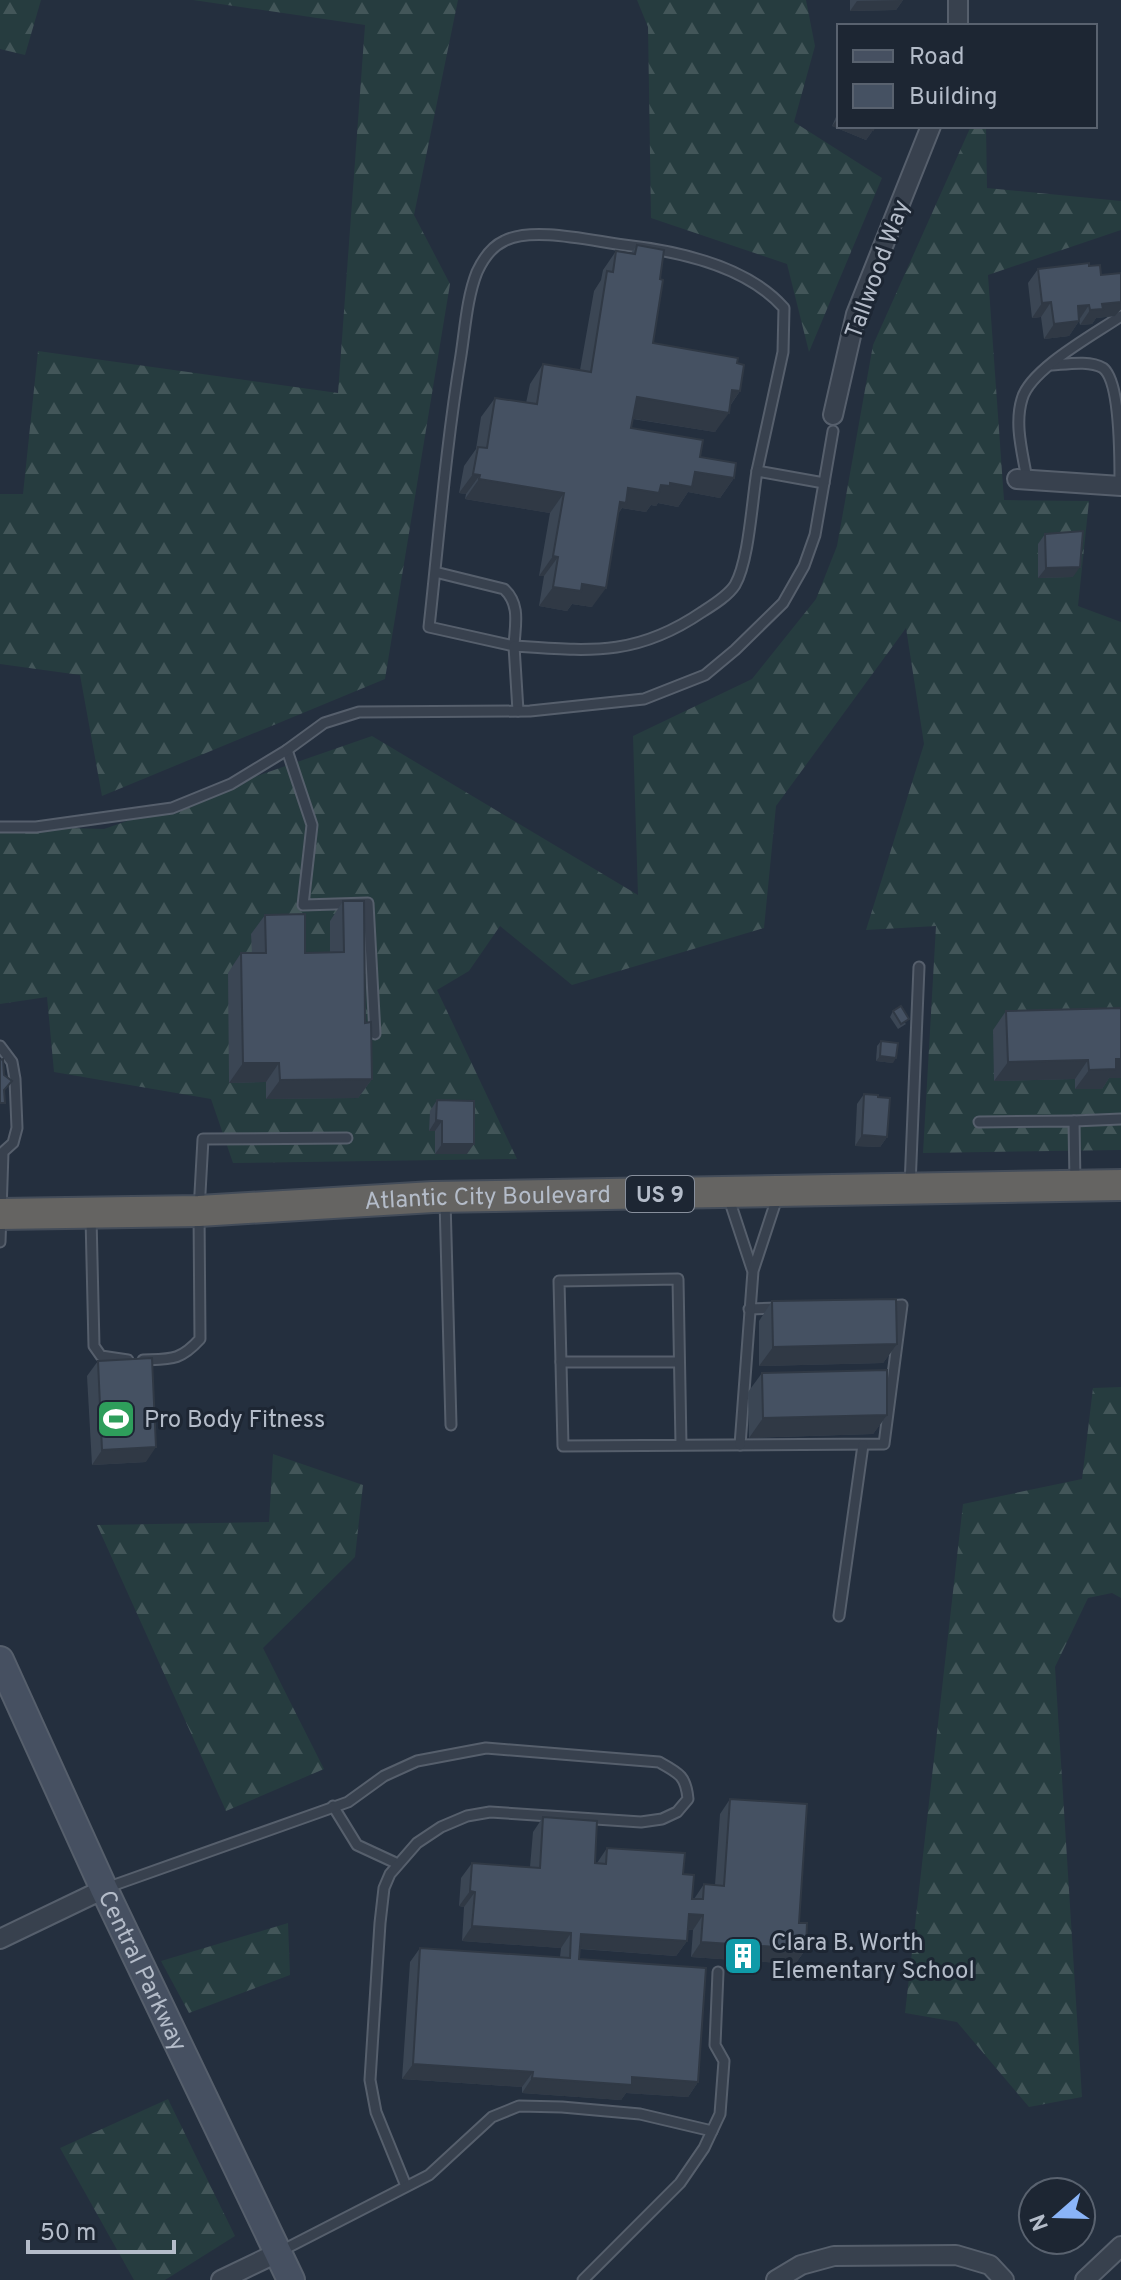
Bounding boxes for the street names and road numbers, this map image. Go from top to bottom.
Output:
street label: Tallwood Way [840,196,918,343]
road number: US 9 [626,1176,694,1212]
street label: Atlantic City Boulevard [364,1181,611,1218]
street label: Central Parkway [90,1886,193,2057]

